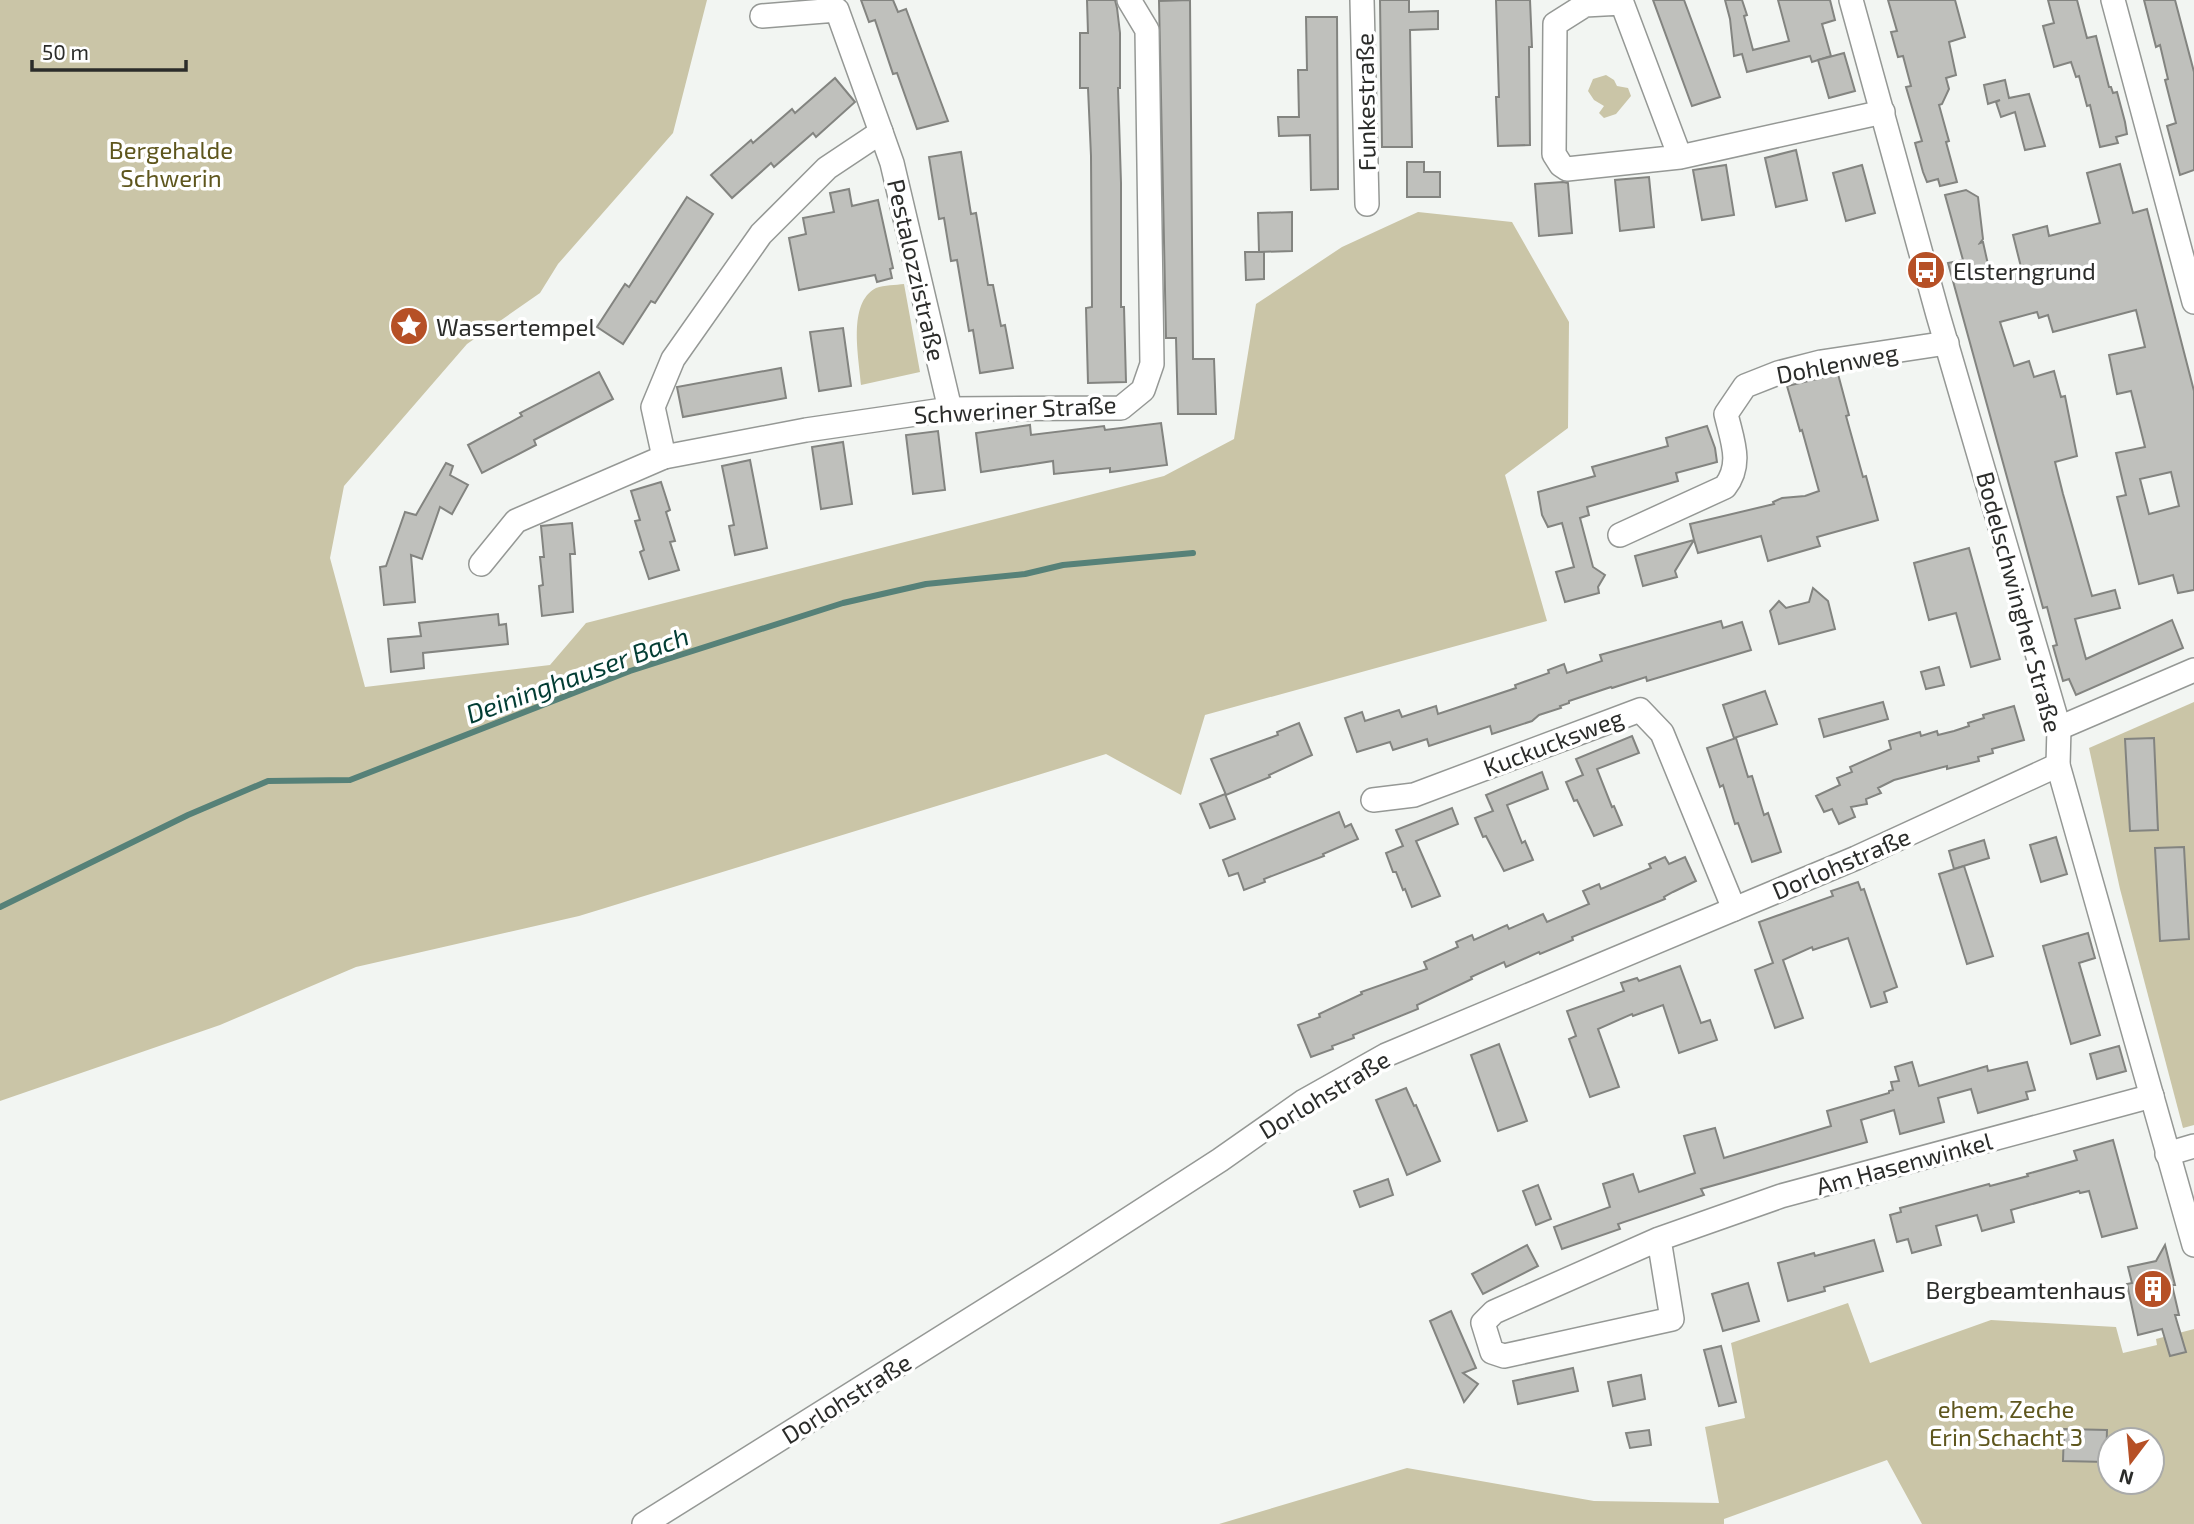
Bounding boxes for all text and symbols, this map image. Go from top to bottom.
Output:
scale bar [32,28,186,72]
street label: Funkestraße [1349,33,1381,171]
text: 50 m [42,39,89,64]
park label: Bergehalde Schwerin [109,135,233,192]
street label: Pestalozzistraße [882,176,952,364]
bus stop icon: Elsterngrund [1905,249,1947,291]
place label: Elsterngrund [1953,256,2096,285]
place icon: Wassertempel [388,305,430,347]
place label: Wassertempel [436,312,596,341]
street label: Dohlenweg [1774,337,1900,389]
street label: Schweriner Straße [913,389,1117,429]
street label: Bodelschwingher Straße [1971,468,2069,736]
water label: Deininghauser Bach [461,619,693,729]
street label: Kuckucksweg [1479,702,1627,782]
street label: Dorlohstraße [1768,821,1914,905]
street label: Dorlohstraße [1253,1044,1395,1144]
street label: Am Hasenwinkel [1813,1126,1995,1200]
building icon: Bergbeamtenhaus [2132,1268,2174,1310]
place label: Bergbeamtenhaus [1926,1275,2126,1304]
street label: Dorlohstraße [776,1347,916,1449]
park label: ehem. Zeche Erin Schacht 3 [1929,1394,2083,1451]
north arrow [2096,1426,2166,1496]
text: N [2116,1465,2136,1491]

